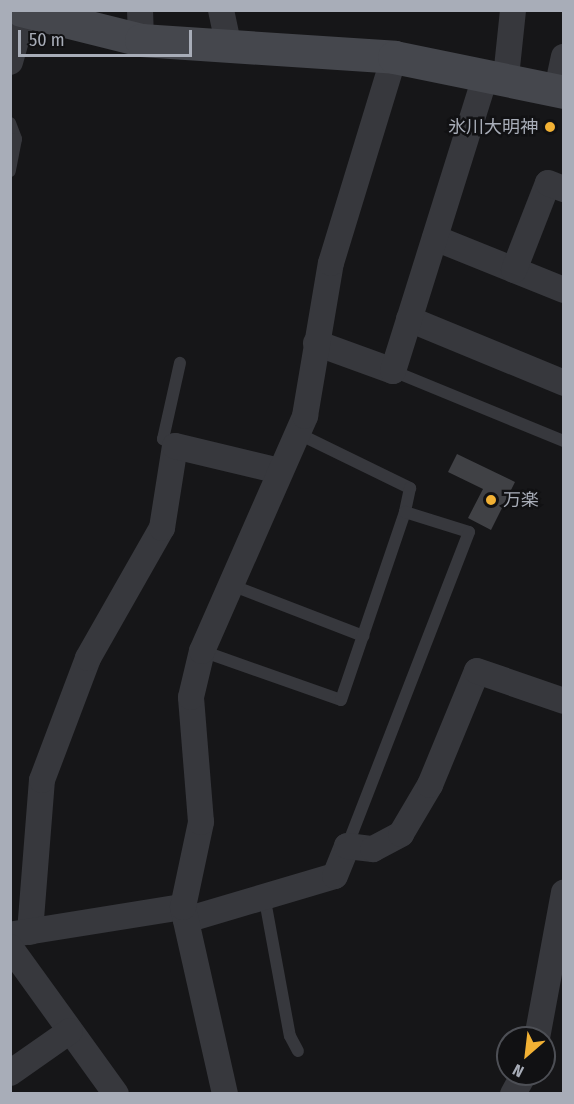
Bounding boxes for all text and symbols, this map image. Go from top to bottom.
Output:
scale bar [21,18,195,56]
text: 50 m [29,29,65,51]
place label: 氷川大明神 [448,116,538,138]
marker: 氷川大明神 [543,120,557,134]
place label: 万楽 [503,489,539,511]
marker: 万楽 [484,493,498,507]
north arrow [496,1026,556,1086]
text: N [510,1060,527,1081]

